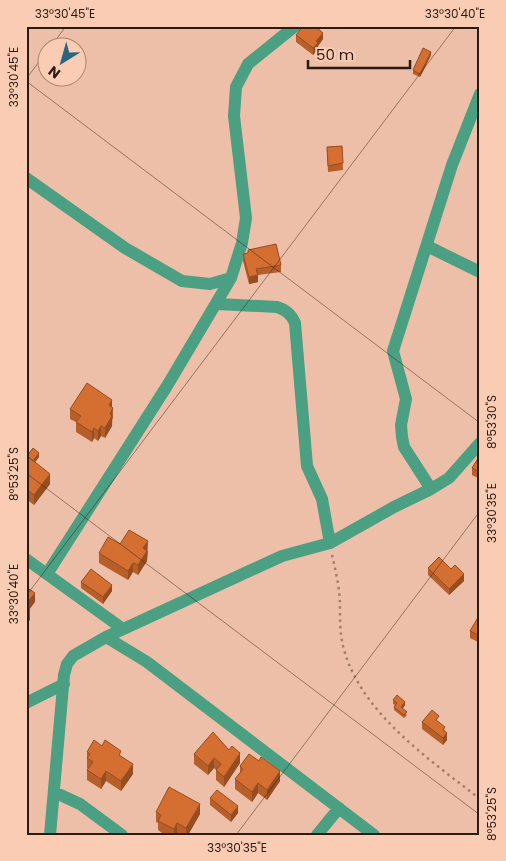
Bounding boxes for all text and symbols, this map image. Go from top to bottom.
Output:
text: 33°30'45"E [35,5,95,22]
text: 33°30'40"E [425,5,485,22]
north arrow [38,38,88,88]
scale bar [308,38,411,70]
text: 50 m [316,44,354,65]
text: 33°30'45"E [5,47,22,107]
text: N [44,61,64,84]
text: 8°53'30"S [483,395,500,449]
text: 8°53'25"S [5,447,22,501]
text: 33°30'35"E [483,483,500,543]
text: 33°30'40"E [5,564,22,624]
text: 8°53'25"S [483,787,500,841]
text: 33°30'35"E [207,839,267,856]

